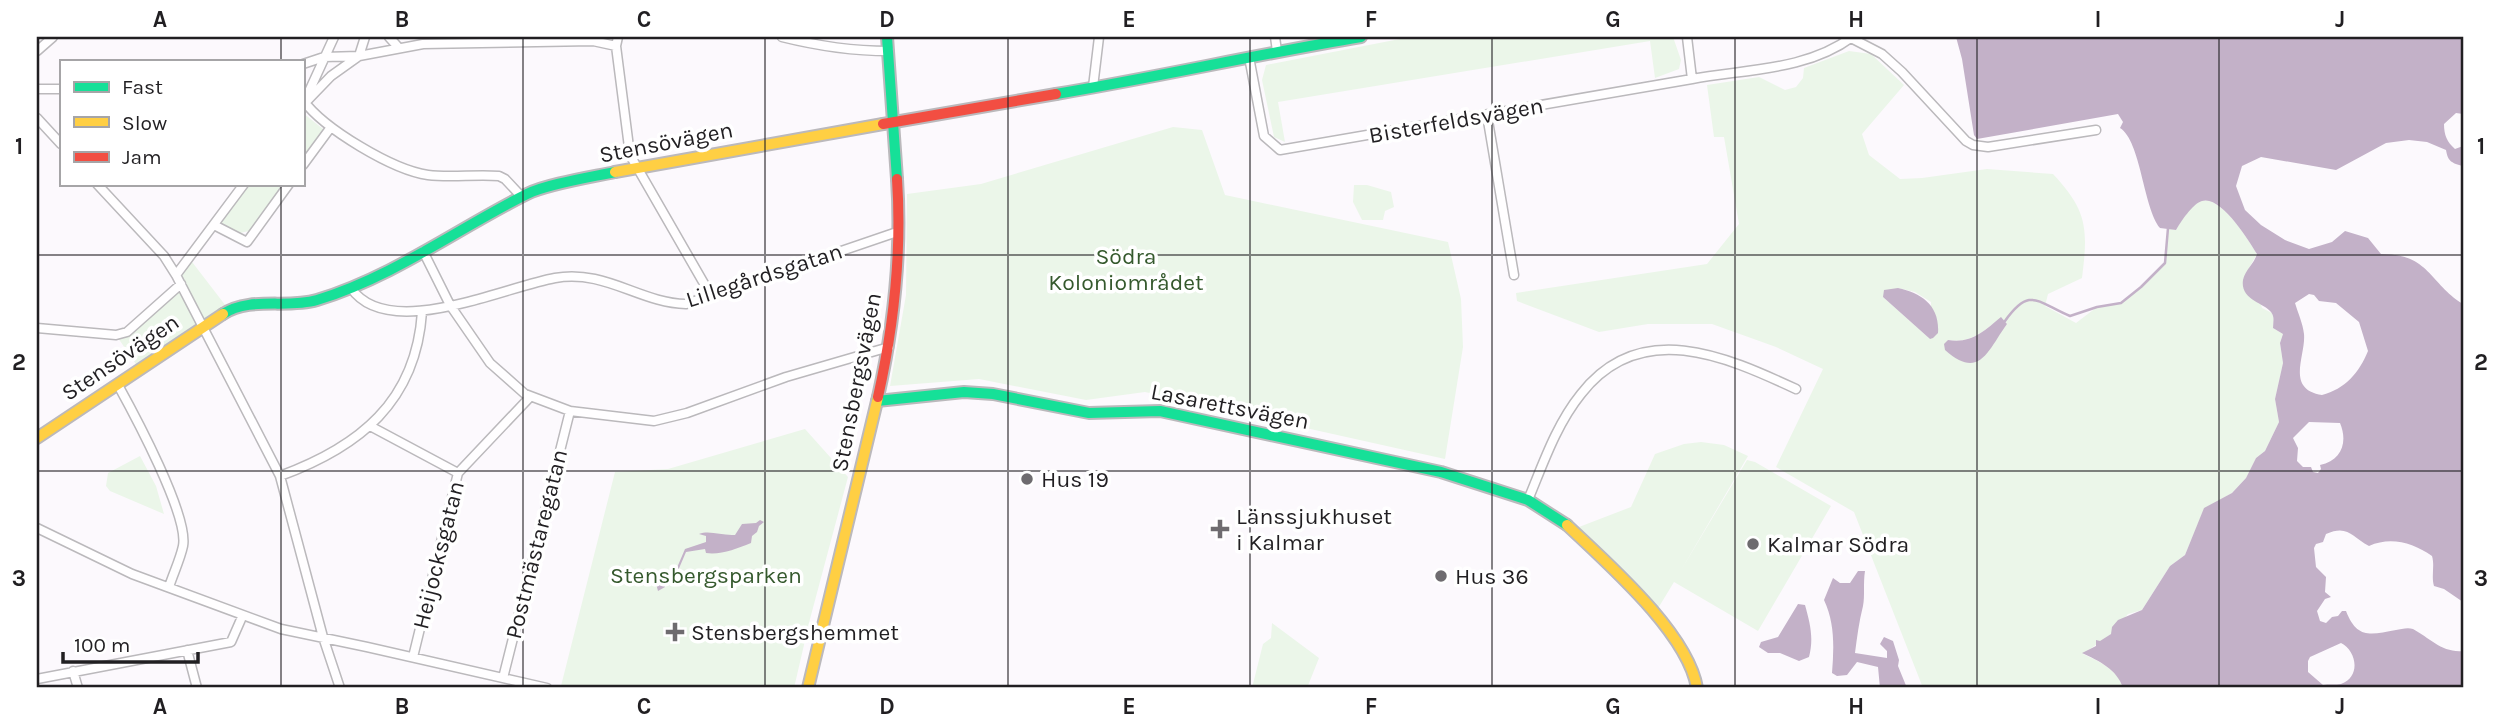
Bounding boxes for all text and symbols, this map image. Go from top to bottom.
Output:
text: A [153,6,167,33]
text: B [395,6,409,33]
text: C [637,6,651,33]
text: D [879,6,895,33]
text: E [1122,6,1136,33]
text: F [1365,6,1377,33]
text: G [1605,6,1621,33]
text: H [1848,6,1864,33]
text: I [2094,6,2102,33]
text: J [2335,6,2345,33]
legend [60,60,304,186]
text: Fast [122,75,163,99]
street label: Bisterfeldsvägen [1367,92,1545,149]
text: Slow [122,111,167,135]
street label: Stensövägen [597,116,735,169]
text: 1 [15,133,23,160]
text: 1 [2477,133,2485,160]
text: Jam [122,145,162,169]
street label: Lillegårdsgatan [683,237,846,313]
park label: Södra Koloniområdet [1048,243,1204,296]
street label: Stensbergsvägen [826,290,887,474]
street label: Stensövägen [56,308,184,407]
text: 2 [12,349,26,376]
text: 2 [2474,349,2488,376]
street label: Lasarettsvägen [1149,378,1311,435]
street label: Postmästaregatan [500,446,573,642]
place label: Hus 19 [1041,466,1109,493]
marker: Hus 19 [1019,471,1035,487]
street label: Heijocksgatan [407,478,470,632]
place label: Länssjukhuset i Kalmar [1236,503,1392,556]
marker: Länssjukhuset i Kalmar [1210,519,1230,539]
place label: Kalmar Södra [1767,531,1909,558]
marker: Kalmar Södra [1745,536,1761,552]
park label: Stensbergsparken [610,562,802,589]
place label: Hus 36 [1455,563,1529,590]
text: 3 [12,565,26,592]
text: 3 [2474,565,2488,592]
marker: Hus 36 [1433,568,1449,584]
place label: Stensbergshemmet [691,619,899,646]
scale bar [63,620,198,664]
marker: Stensbergshemmet [665,622,685,642]
text: 100 m [74,633,131,657]
text: A [153,693,167,720]
text: B [395,693,409,720]
text: C [637,693,651,720]
text: D [879,693,895,720]
text: E [1122,693,1136,720]
text: F [1365,693,1377,720]
text: G [1605,693,1621,720]
text: H [1848,693,1864,720]
text: I [2094,693,2102,720]
text: J [2335,693,2345,720]

